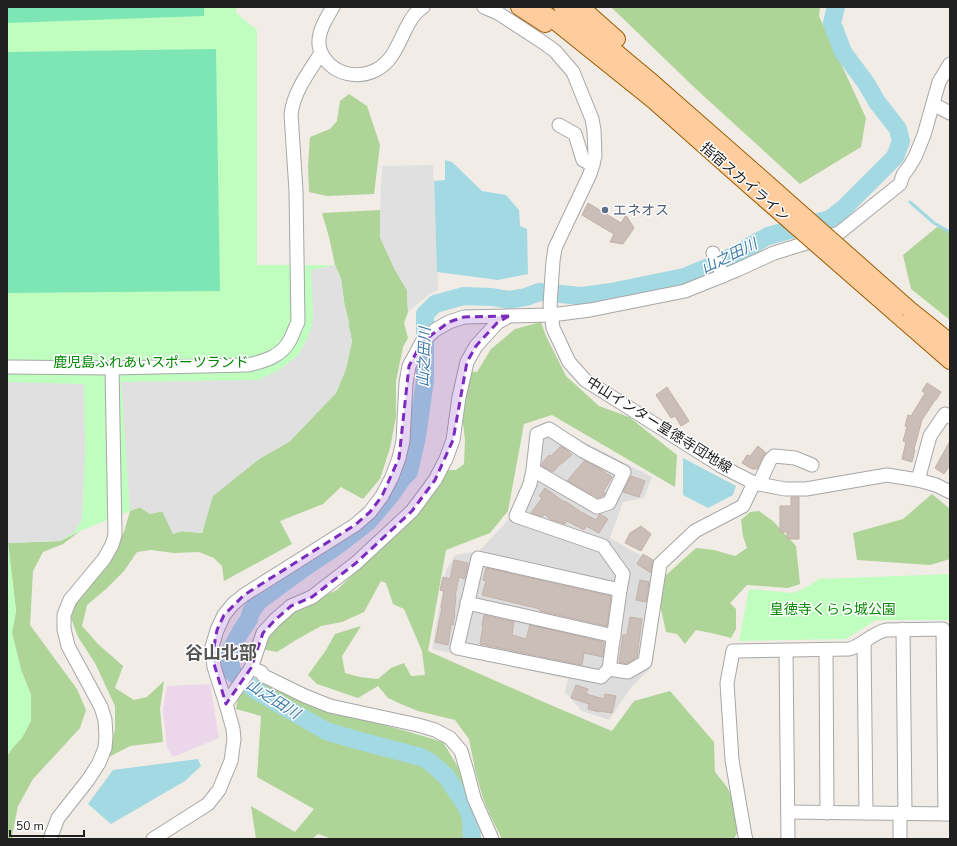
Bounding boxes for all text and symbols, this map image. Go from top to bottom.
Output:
street label: 指宿スカイライン [697,138,793,226]
place label: エネオス [613,201,669,220]
marker: エネオス [600,205,610,215]
water label: 山之田川 [698,233,762,278]
water label: 山之田川 [413,325,435,387]
park label: 鹿児島ふれあいスポーツランド [53,353,249,372]
street label: 中山インター皇徳寺団地線 [583,372,735,478]
park label: 皇徳寺くらら城公園 [770,600,896,619]
district label: 谷山北部 [185,641,257,665]
water label: 山之田川 [242,675,305,724]
scale bar [10,812,84,838]
text: 50 m [16,818,44,834]

